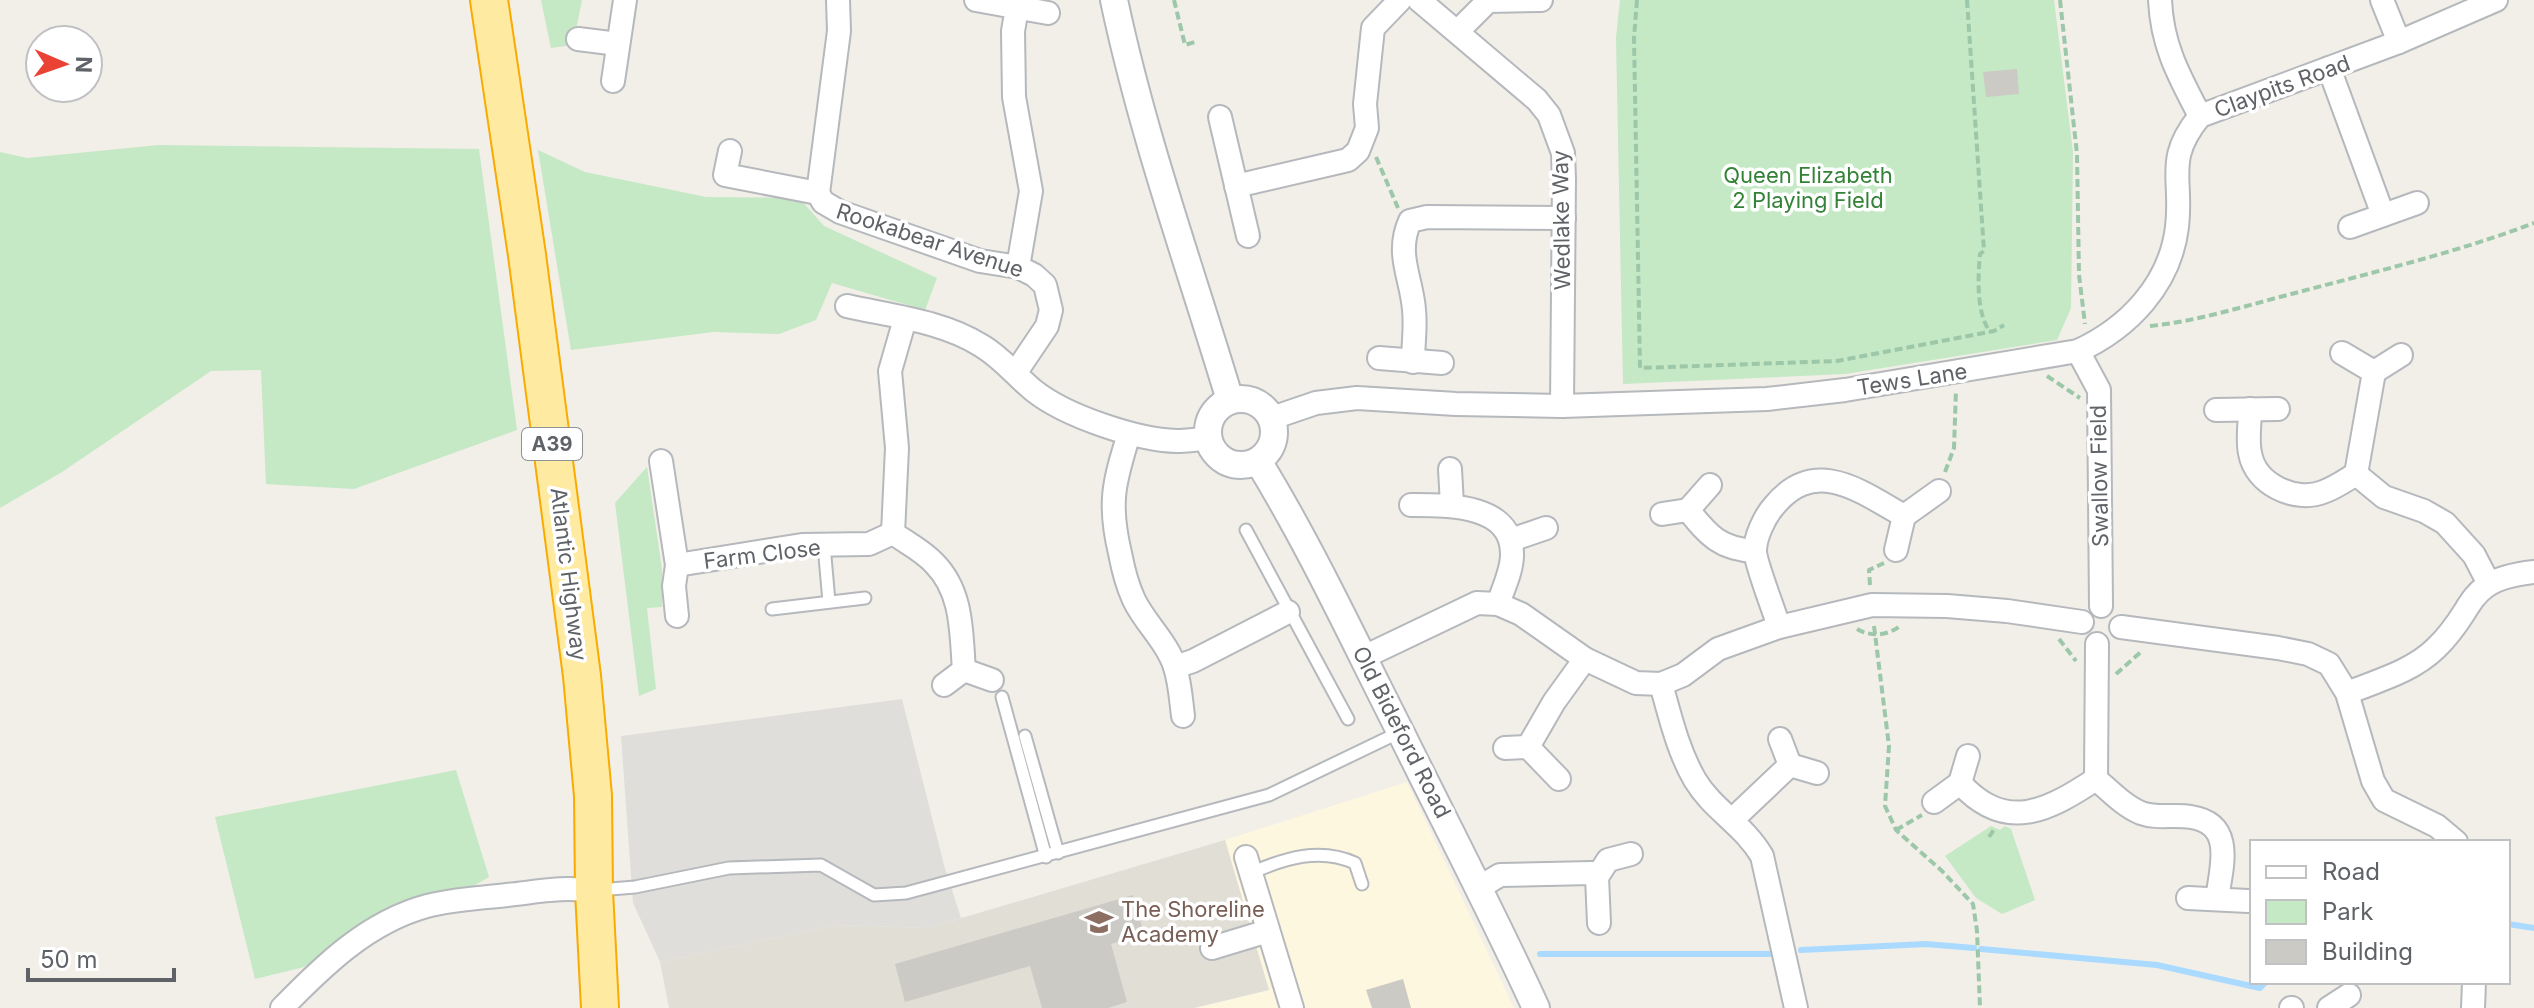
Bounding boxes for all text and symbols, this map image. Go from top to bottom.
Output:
north arrow [24,24,104,104]
street label: Claypits Road [2211,49,2353,123]
text: N [71,56,97,74]
street label: Wedlake Way [1547,150,1575,290]
park label: Queen Elizabeth 2 Playing Field [1723,162,1893,213]
street label: Rookabear Avenue [833,197,1027,283]
street label: Tews Lane [1855,357,1969,401]
street label: Swallow Field [2085,405,2113,547]
road number: A39 [522,428,582,460]
street label: Atlantic Highway [545,486,593,662]
street label: Farm Close [702,534,822,574]
street label: Old Bideford Road [1347,642,1457,822]
legend [2250,840,2510,984]
text: Road [2322,857,2380,886]
place label: The Shoreline Academy [1121,896,1265,947]
text: Park [2322,897,2373,926]
school or university icon: The Shoreline Academy [1084,907,1114,937]
scale bar [28,932,174,982]
text: Building [2322,937,2413,966]
text: 50 m [40,945,98,974]

